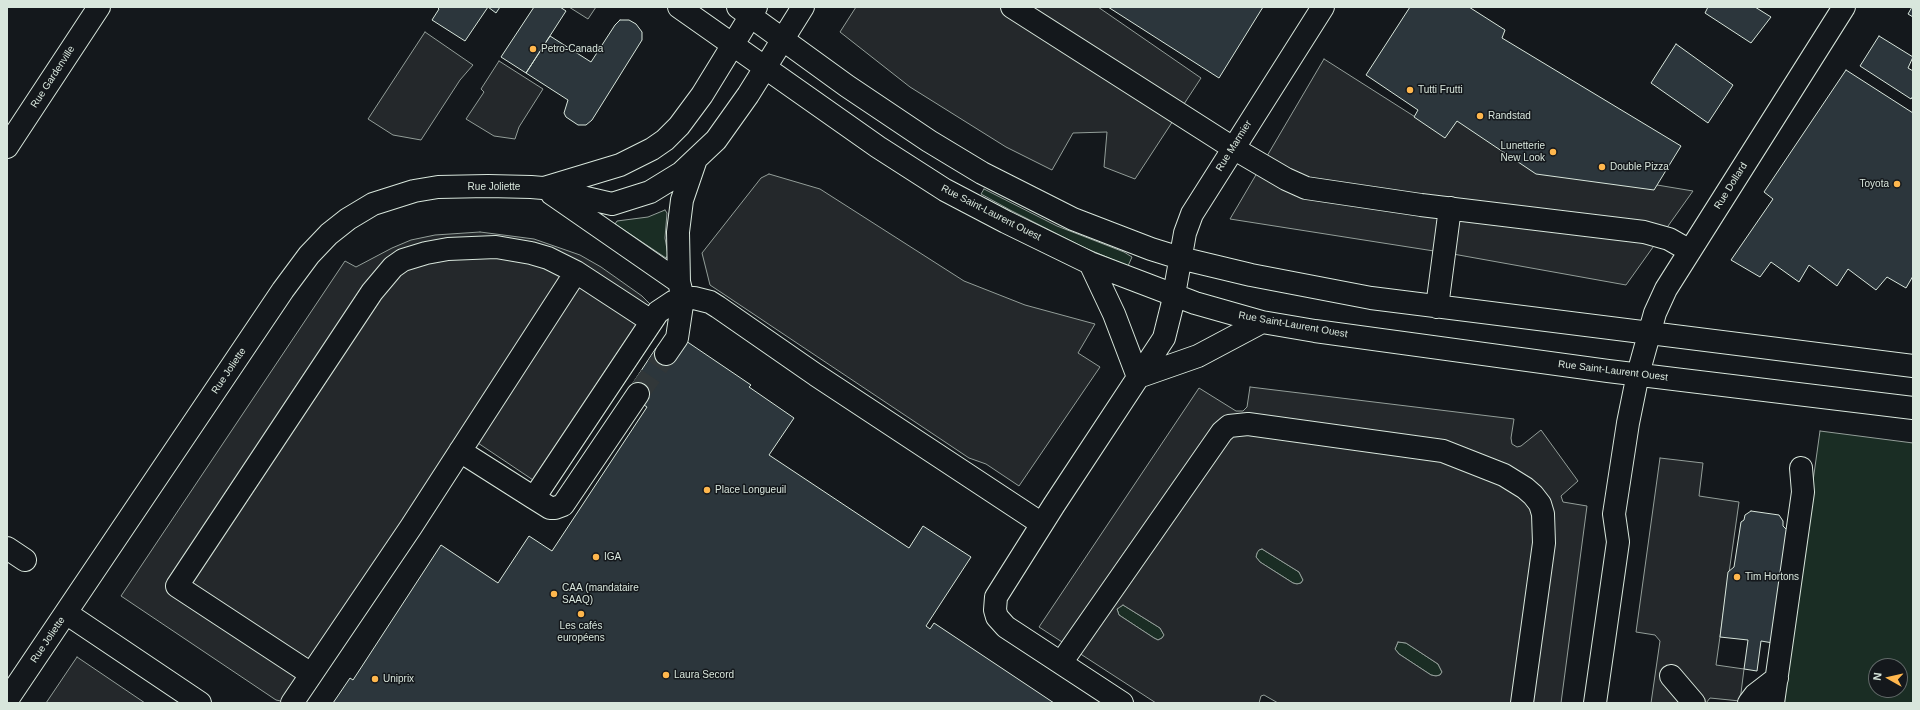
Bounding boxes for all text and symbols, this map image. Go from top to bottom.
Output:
place label: Petro-Canada [541,43,603,55]
street label: Rue Gardenville [28,44,78,110]
marker: Petro-Canada [528,44,538,54]
place label: Tutti Frutti [1418,84,1463,96]
marker: Tutti Frutti [1405,85,1415,95]
place label: Randstad [1488,110,1531,122]
marker: Randstad [1475,111,1485,121]
street label: Rue Marmier [1214,118,1254,174]
place label: Lunetterie New Look [1501,140,1545,164]
marker: Lunetterie New Look [1548,147,1558,157]
street label: Rue Dollard [1712,160,1750,212]
place label: Double Pizza [1610,161,1669,173]
marker: Double Pizza [1597,162,1607,172]
place label: Toyota [1860,178,1889,190]
marker: Toyota [1892,179,1902,189]
street label: Rue Joliette [468,181,520,193]
street label: Rue Saint-Laurent Ouest [939,183,1043,243]
street label: Rue Saint-Laurent Ouest [1237,309,1349,341]
street label: Rue Joliette [209,346,249,396]
street label: Rue Saint-Laurent Ouest [1557,358,1669,384]
place label: Place Longueuil [715,484,786,496]
marker: Place Longueuil [702,485,712,495]
place label: IGA [604,551,621,563]
marker: IGA [591,552,601,562]
place label: Tim Hortons [1745,571,1799,583]
marker: Tim Hortons [1732,572,1742,582]
place label: CAA (mandataire SAAQ) [562,582,639,606]
marker: CAA (mandataire SAAQ) [549,589,559,599]
marker: Les cafés européens [576,609,586,619]
street label: Rue Joliette [28,615,68,665]
place label: Les cafés européens [557,620,605,644]
north arrow [1868,658,1908,698]
place label: Laura Secord [674,669,734,681]
marker: Laura Secord [661,670,671,680]
text: N [1871,672,1884,681]
place label: Uniprix [383,673,414,685]
marker: Uniprix [370,674,380,684]

